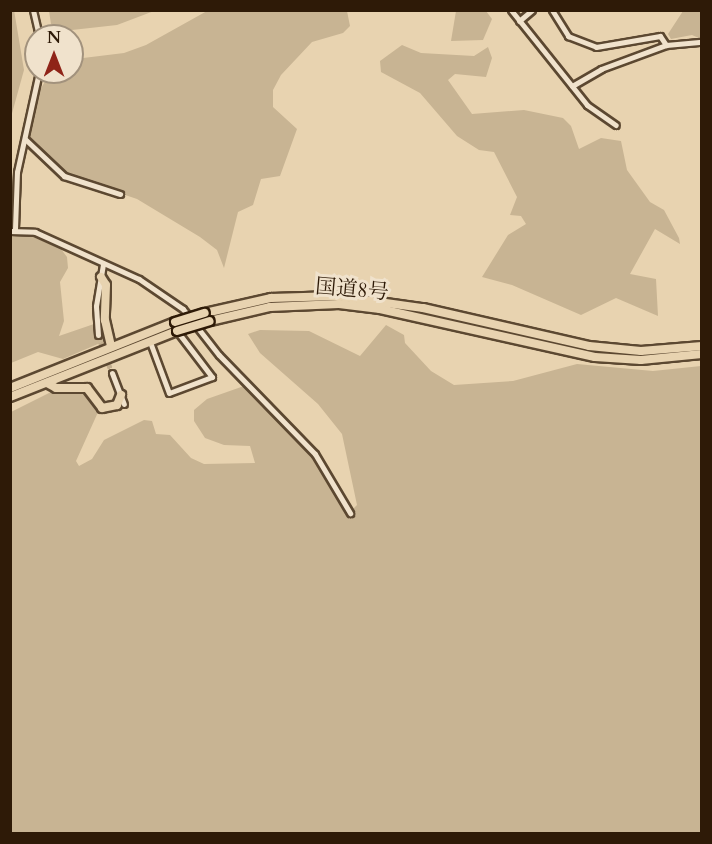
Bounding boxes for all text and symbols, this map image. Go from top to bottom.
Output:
north arrow [24,24,84,84]
text: N [47,27,61,49]
street label: 国道8号 [314,274,390,306]

